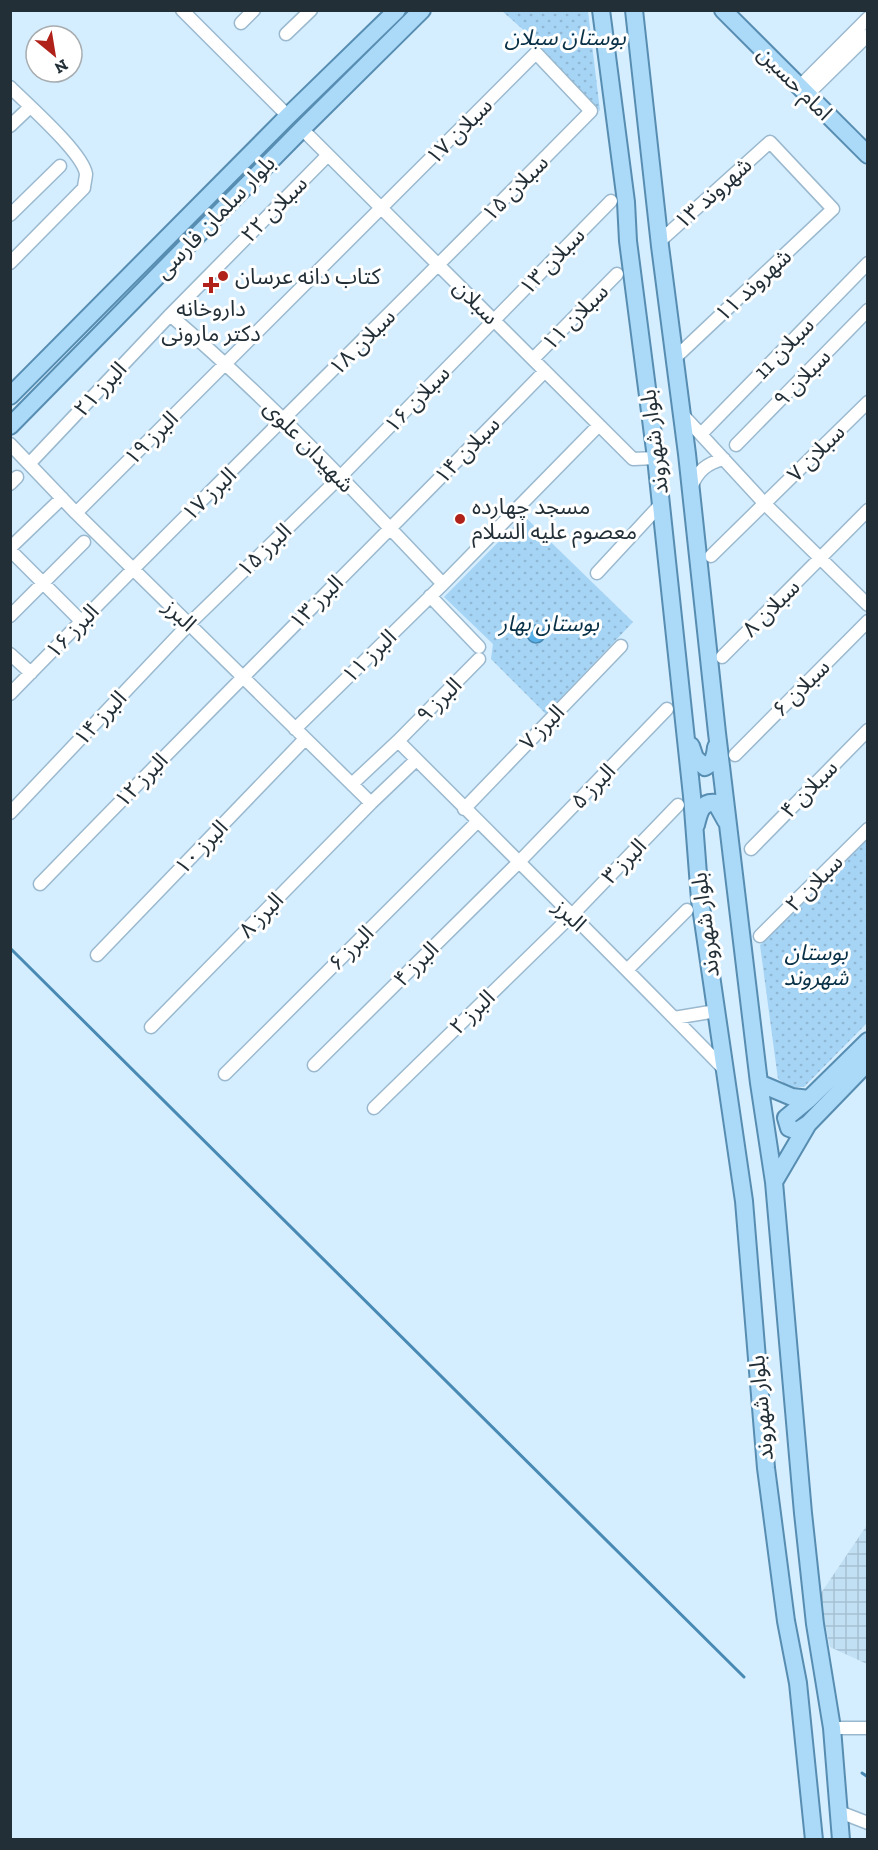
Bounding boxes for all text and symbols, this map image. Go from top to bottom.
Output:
north arrow [24,24,84,84]
park label: بوستان سبلان [504,24,627,51]
street label: امام حسین [750,40,838,128]
text: N [51,55,71,78]
street label: سبلان ۱۷ [420,92,498,170]
street label: سبلان ۱۵ [476,149,554,227]
street label: بلوار سلمان فارسی [149,150,281,284]
street label: شهروند ۱۳ [669,151,757,235]
street label: سبلان ۲۲ [235,170,313,248]
street label: سبلان ۱۳ [513,222,591,300]
street label: شهروند ۱۱ [709,243,797,327]
place label: کتاب دانه عرسان [235,263,382,290]
marker: کتاب دانه عرسان [216,269,230,283]
street label: سبلان [448,274,504,330]
marker: داروخانه دکتر مارونی [204,278,218,292]
street label: سبلان ۱۱ [536,278,614,356]
place label: داروخانه دکتر مارونی [161,295,261,347]
street label: سبلان ۱۸ [323,303,401,381]
street label: سبلان 11 [748,312,820,384]
street label: سبلان ۹ [768,343,836,413]
street label: البرز ۲۱ [68,356,132,422]
street label: سبلان ۱۶ [378,360,456,438]
street label: بلوار شهروند [634,388,674,496]
street label: شهیدان علوی [258,394,360,498]
street label: البرز ۱۹ [118,405,184,471]
street label: سبلان ۱۴ [428,411,506,489]
street label: سبلان ۷ [781,418,851,488]
street label: البرز ۱۷ [176,462,242,526]
place label: مسجد چهارده معصوم علیه السلام [472,493,637,548]
marker: مسجد چهارده معصوم علیه السلام [453,512,467,526]
street label: البرز ۱۵ [231,518,297,582]
street label: البرز ۱۳ [283,569,349,635]
street label: سبلان ۸ [736,573,806,643]
street label: البرز [157,592,202,637]
street label: البرز ۱۶ [40,598,104,664]
park label: بوستان بهار [497,610,600,637]
street label: البرز ۱۱ [336,624,402,688]
street label: سبلان ۶ [766,653,836,723]
street label: البرز ۹ [411,672,467,728]
street label: البرز ۱۴ [68,685,132,751]
street label: البرز ۷ [514,699,570,755]
street label: البرز ۱۲ [109,747,173,813]
street label: سبلان ۴ [775,754,843,824]
street label: البرز ۵ [565,758,621,814]
street label: البرز ۱۰ [169,814,233,880]
street label: البرز ۳ [596,833,652,889]
street label: سبلان ۲ [779,848,849,918]
street label: بلوار شهروند [685,871,725,979]
street label: البرز ۸ [233,887,289,943]
street label: البرز [547,892,592,937]
street label: البرز ۶ [323,920,379,976]
street label: البرز ۴ [388,936,444,992]
park label: بوستان شهروند [784,939,849,991]
street label: البرز ۲ [444,984,500,1040]
street label: بلوار شهروند [743,1354,779,1462]

